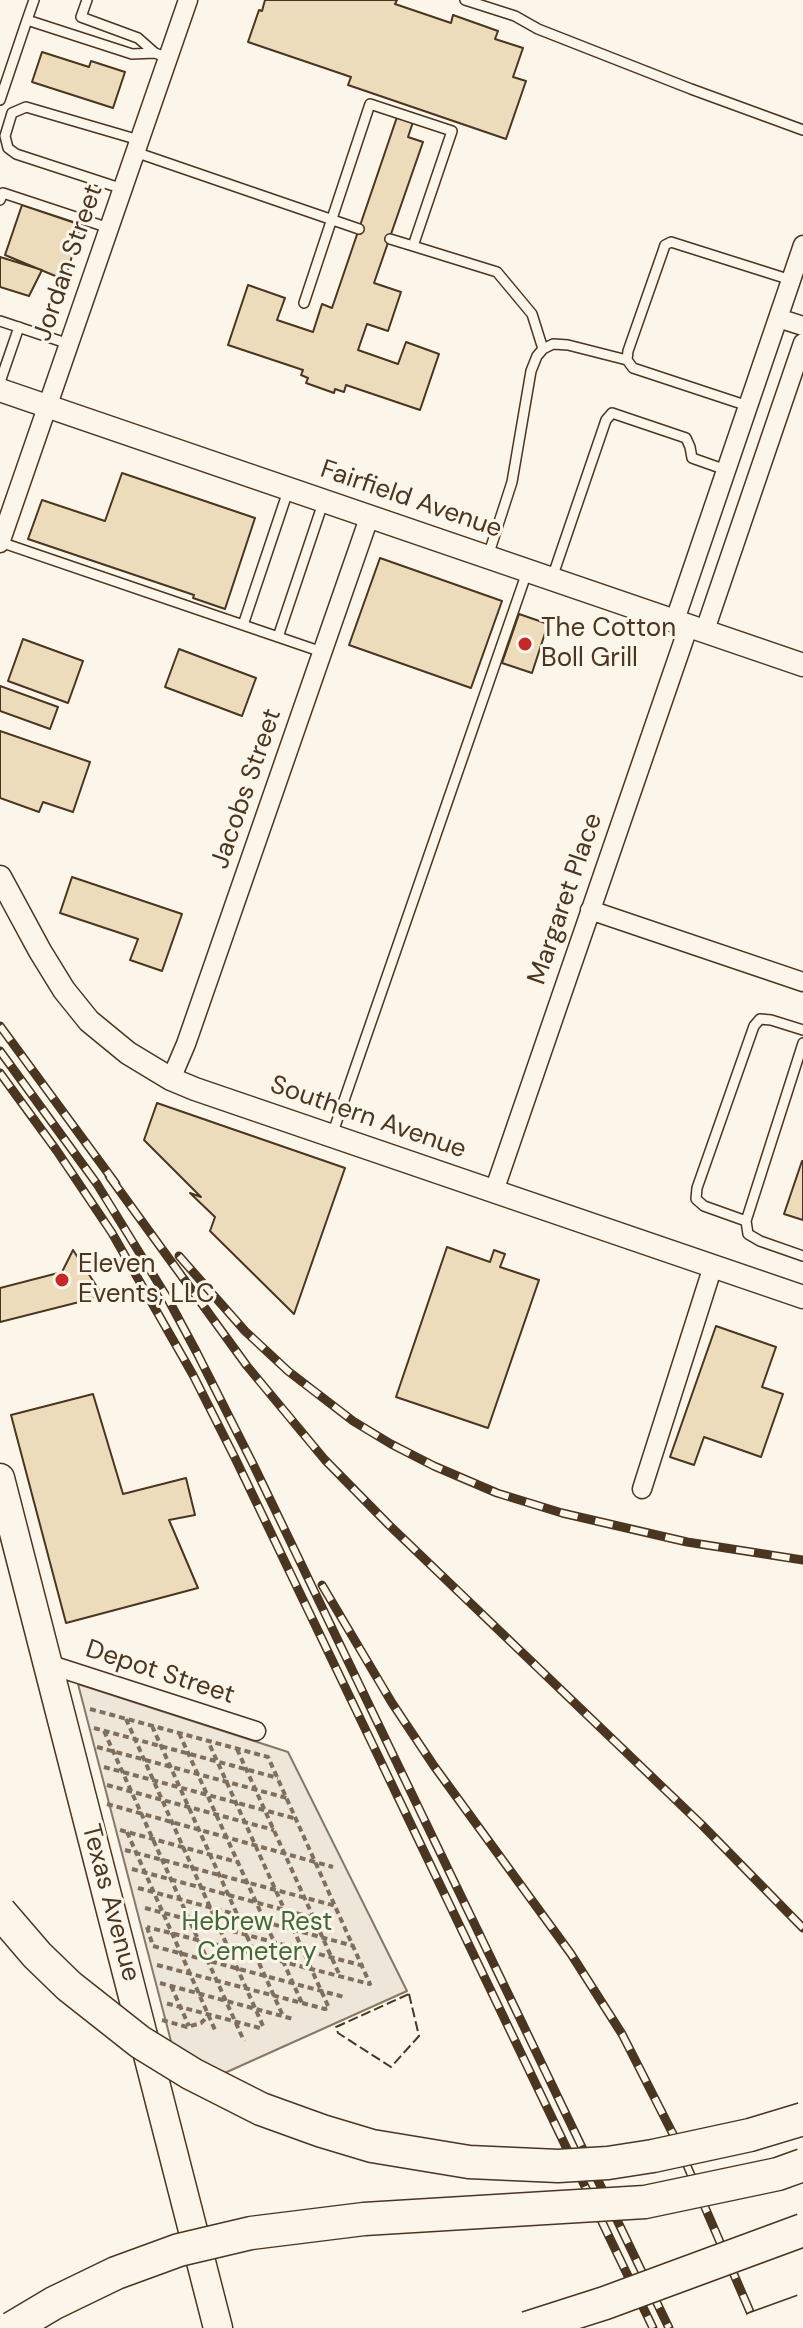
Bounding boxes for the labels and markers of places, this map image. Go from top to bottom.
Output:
place label: The Cotton Boll Grill [541,613,676,674]
marker: The Cotton Boll Grill [516,635,534,653]
place label: Eleven Events, LLC [78,1249,215,1310]
marker: Eleven Events, LLC [53,1271,71,1289]

